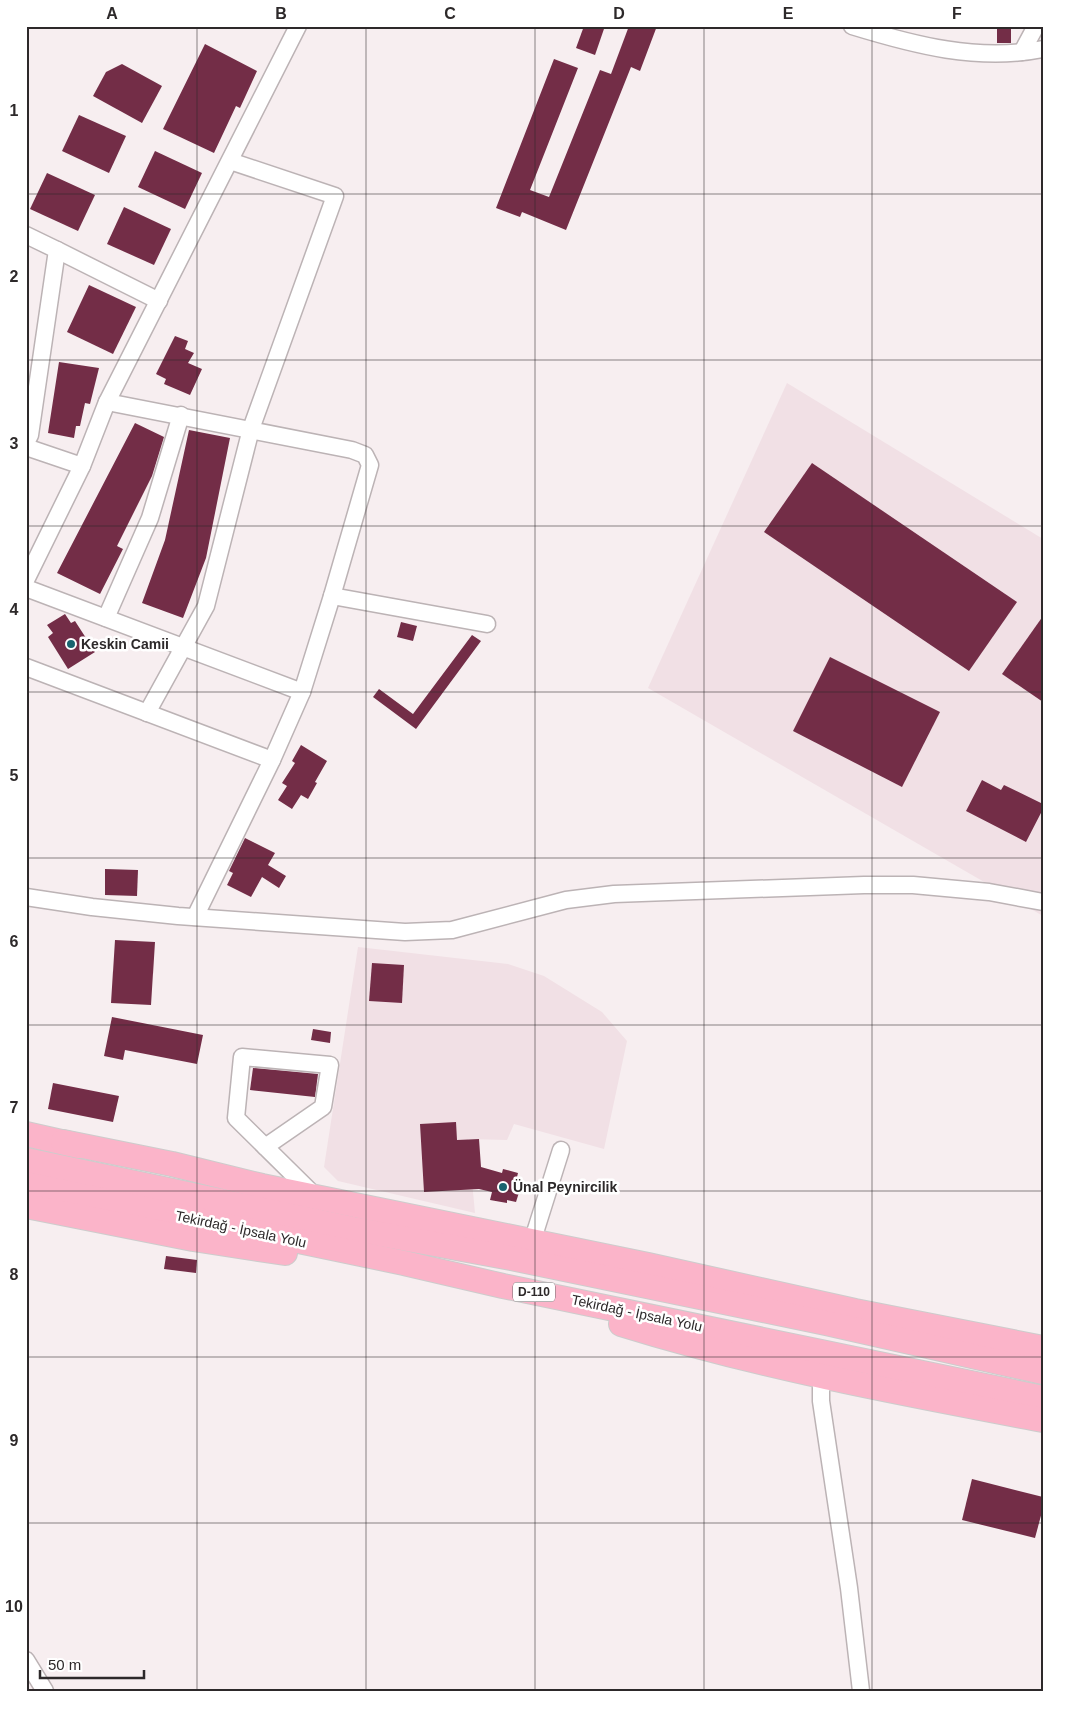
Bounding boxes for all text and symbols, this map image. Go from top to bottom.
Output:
text: A [106,5,118,22]
text: B [275,5,287,22]
text: C [444,5,456,22]
text: D [613,5,625,22]
text: E [783,5,794,22]
text: F [952,5,962,22]
text: 1 [10,102,19,119]
text: 2 [10,268,19,285]
text: 3 [10,435,19,452]
text: 4 [10,601,19,618]
place label: Keskin Camii [81,636,169,652]
marker: Keskin Camii [65,638,77,650]
text: 5 [10,767,19,784]
text: 6 [10,933,19,950]
text: 7 [10,1099,19,1116]
place label: Ünal Peynircilik [513,1179,617,1195]
marker: Ünal Peynircilik [497,1181,509,1193]
street label: Tekirdağ - İpsala Yolu [174,1206,308,1251]
text: 8 [10,1266,19,1283]
road number: D-110 [513,1282,555,1301]
street label: Tekirdağ - İpsala Yolu [570,1290,704,1335]
text: 9 [10,1432,19,1449]
text: 10 [5,1598,23,1615]
scale bar [40,1647,144,1679]
text: 50 m [48,1656,81,1673]

